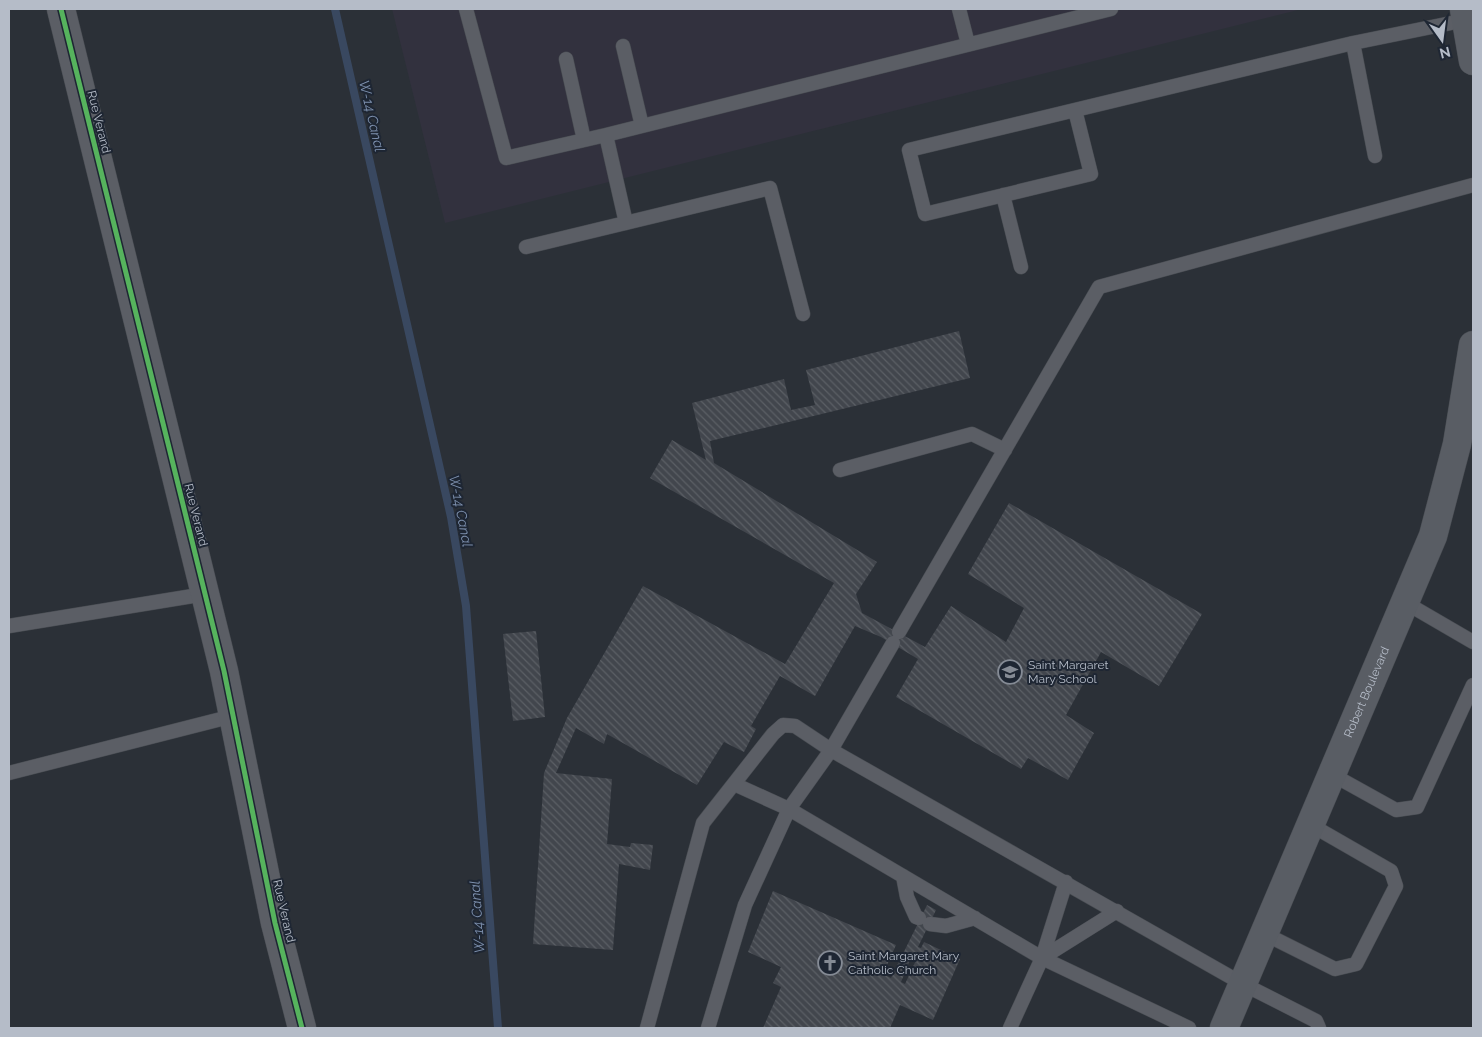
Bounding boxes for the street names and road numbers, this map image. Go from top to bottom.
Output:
street label: Rue Verand [84,89,114,155]
street label: Rue Verand [181,482,211,548]
street label: Robert Boulevard [1341,645,1392,740]
street label: Rue Verand [270,878,298,944]

